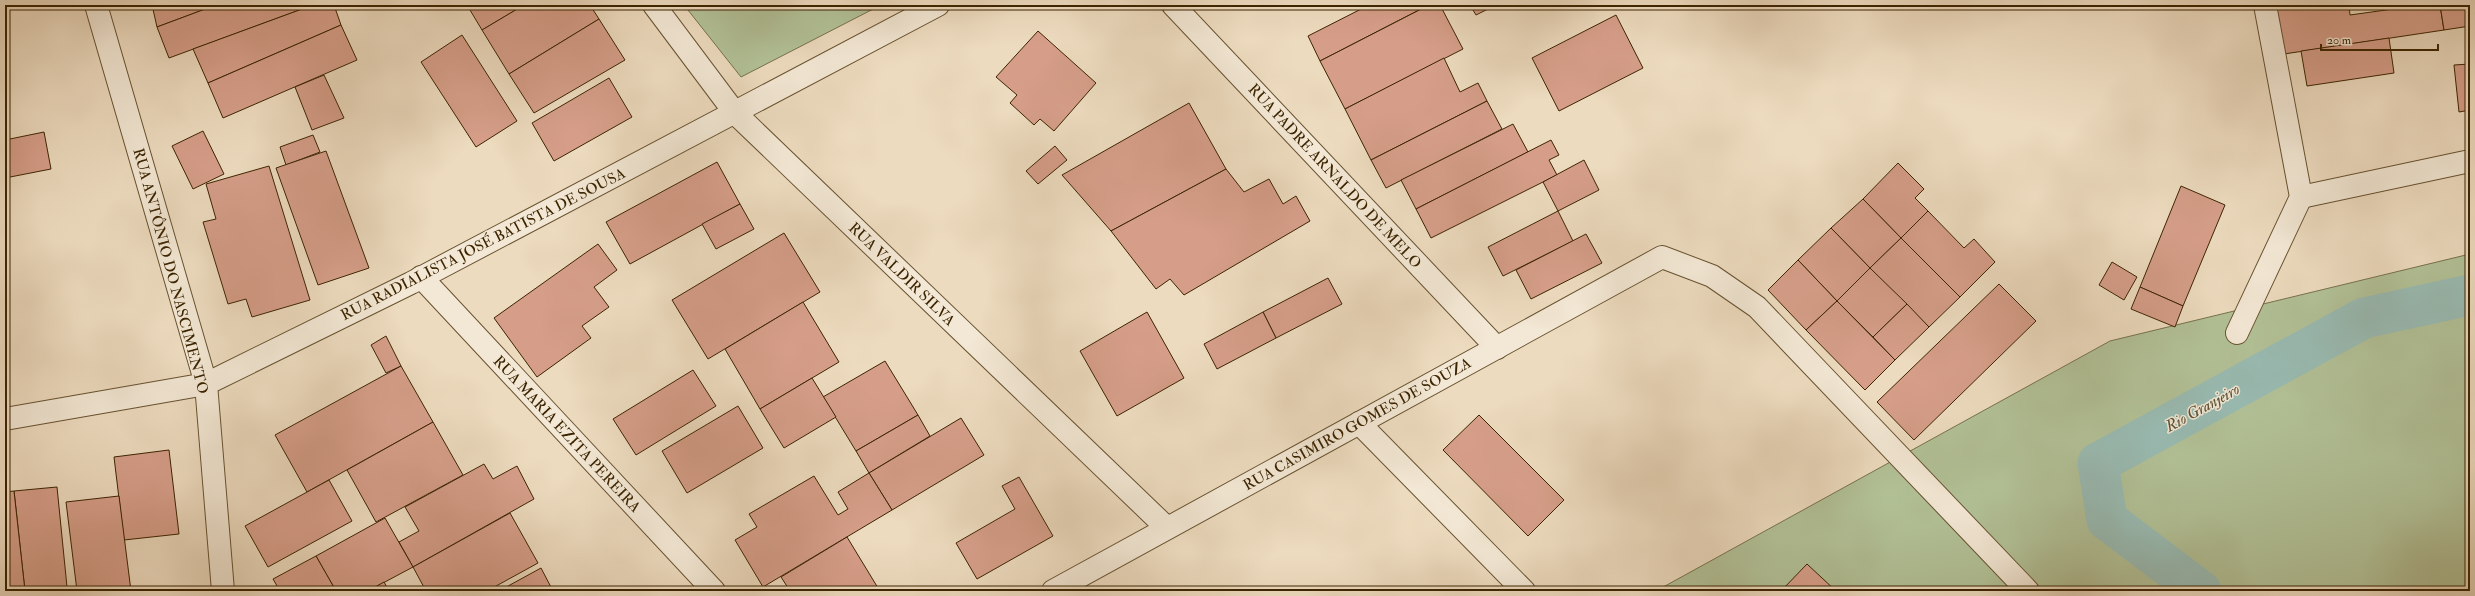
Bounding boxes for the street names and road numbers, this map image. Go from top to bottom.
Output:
street label: RUA PADRE ARNALDO DE MELO [1244,80,1425,273]
street label: RUA ANTÔNIO DO NASCIMENTO [128,146,214,396]
street label: RUA RADIALISTA JOSÉ BATISTA DE SOUSA [337,162,630,326]
street label: RUA VALDIR SILVA [844,219,959,330]
street label: RUA MARIA EZITA PEREIRA [489,352,645,517]
street label: RUA CASIMIRO GOMES DE SOUZA [1240,353,1475,495]

